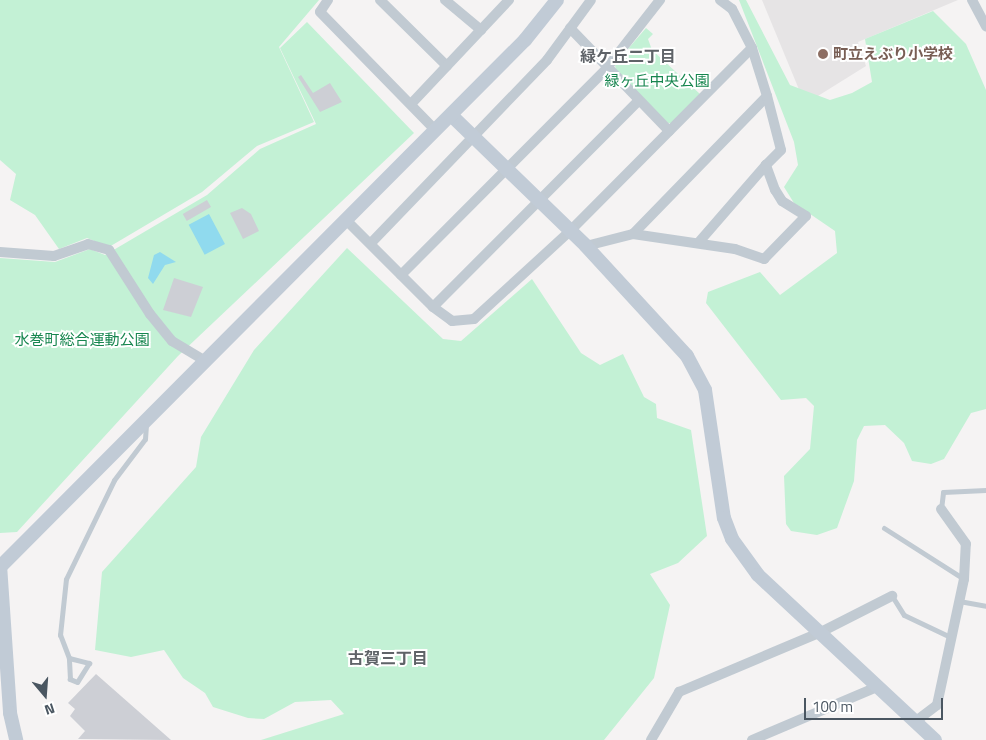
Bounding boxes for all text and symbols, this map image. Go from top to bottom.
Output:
place label: 町立えぶり小学校 [833,45,953,63]
district label: 緑ケ丘二丁目 [580,46,676,66]
marker: 町立えぶり小学校 [817,48,829,60]
park label: 緑ヶ丘中央公園 [605,72,709,90]
park label: 水巻町総合運動公園 [15,331,149,349]
district label: 古賀三丁目 [348,648,428,668]
north arrow [20,670,70,720]
scale bar [806,688,945,720]
text: 100 m [812,695,853,718]
text: N [42,698,58,721]

